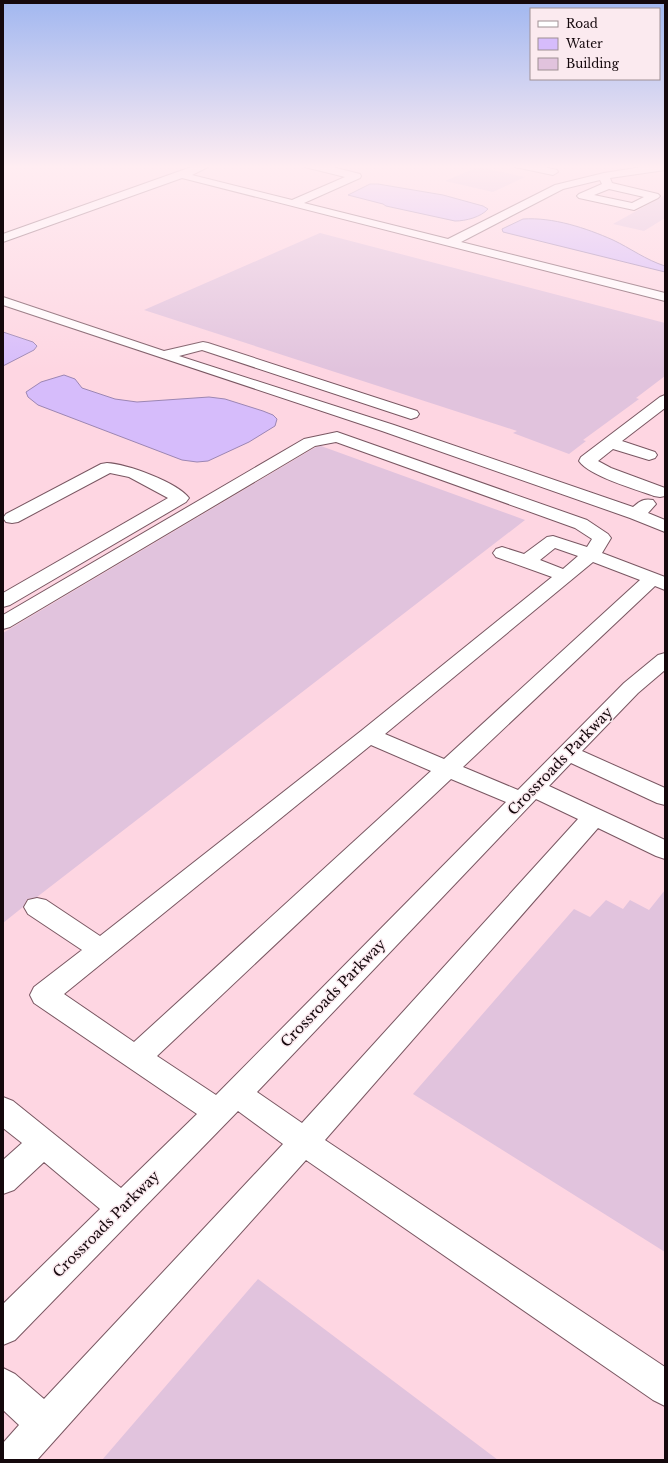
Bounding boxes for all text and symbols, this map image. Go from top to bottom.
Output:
legend [530,8,660,80]
text: Road [566,16,598,31]
text: Water [565,36,603,51]
text: Building [566,56,620,71]
street label: Crossroads Parkway [504,703,616,819]
street label: Crossroads Parkway [277,935,389,1051]
street label: Crossroads Parkway [49,1167,163,1281]

